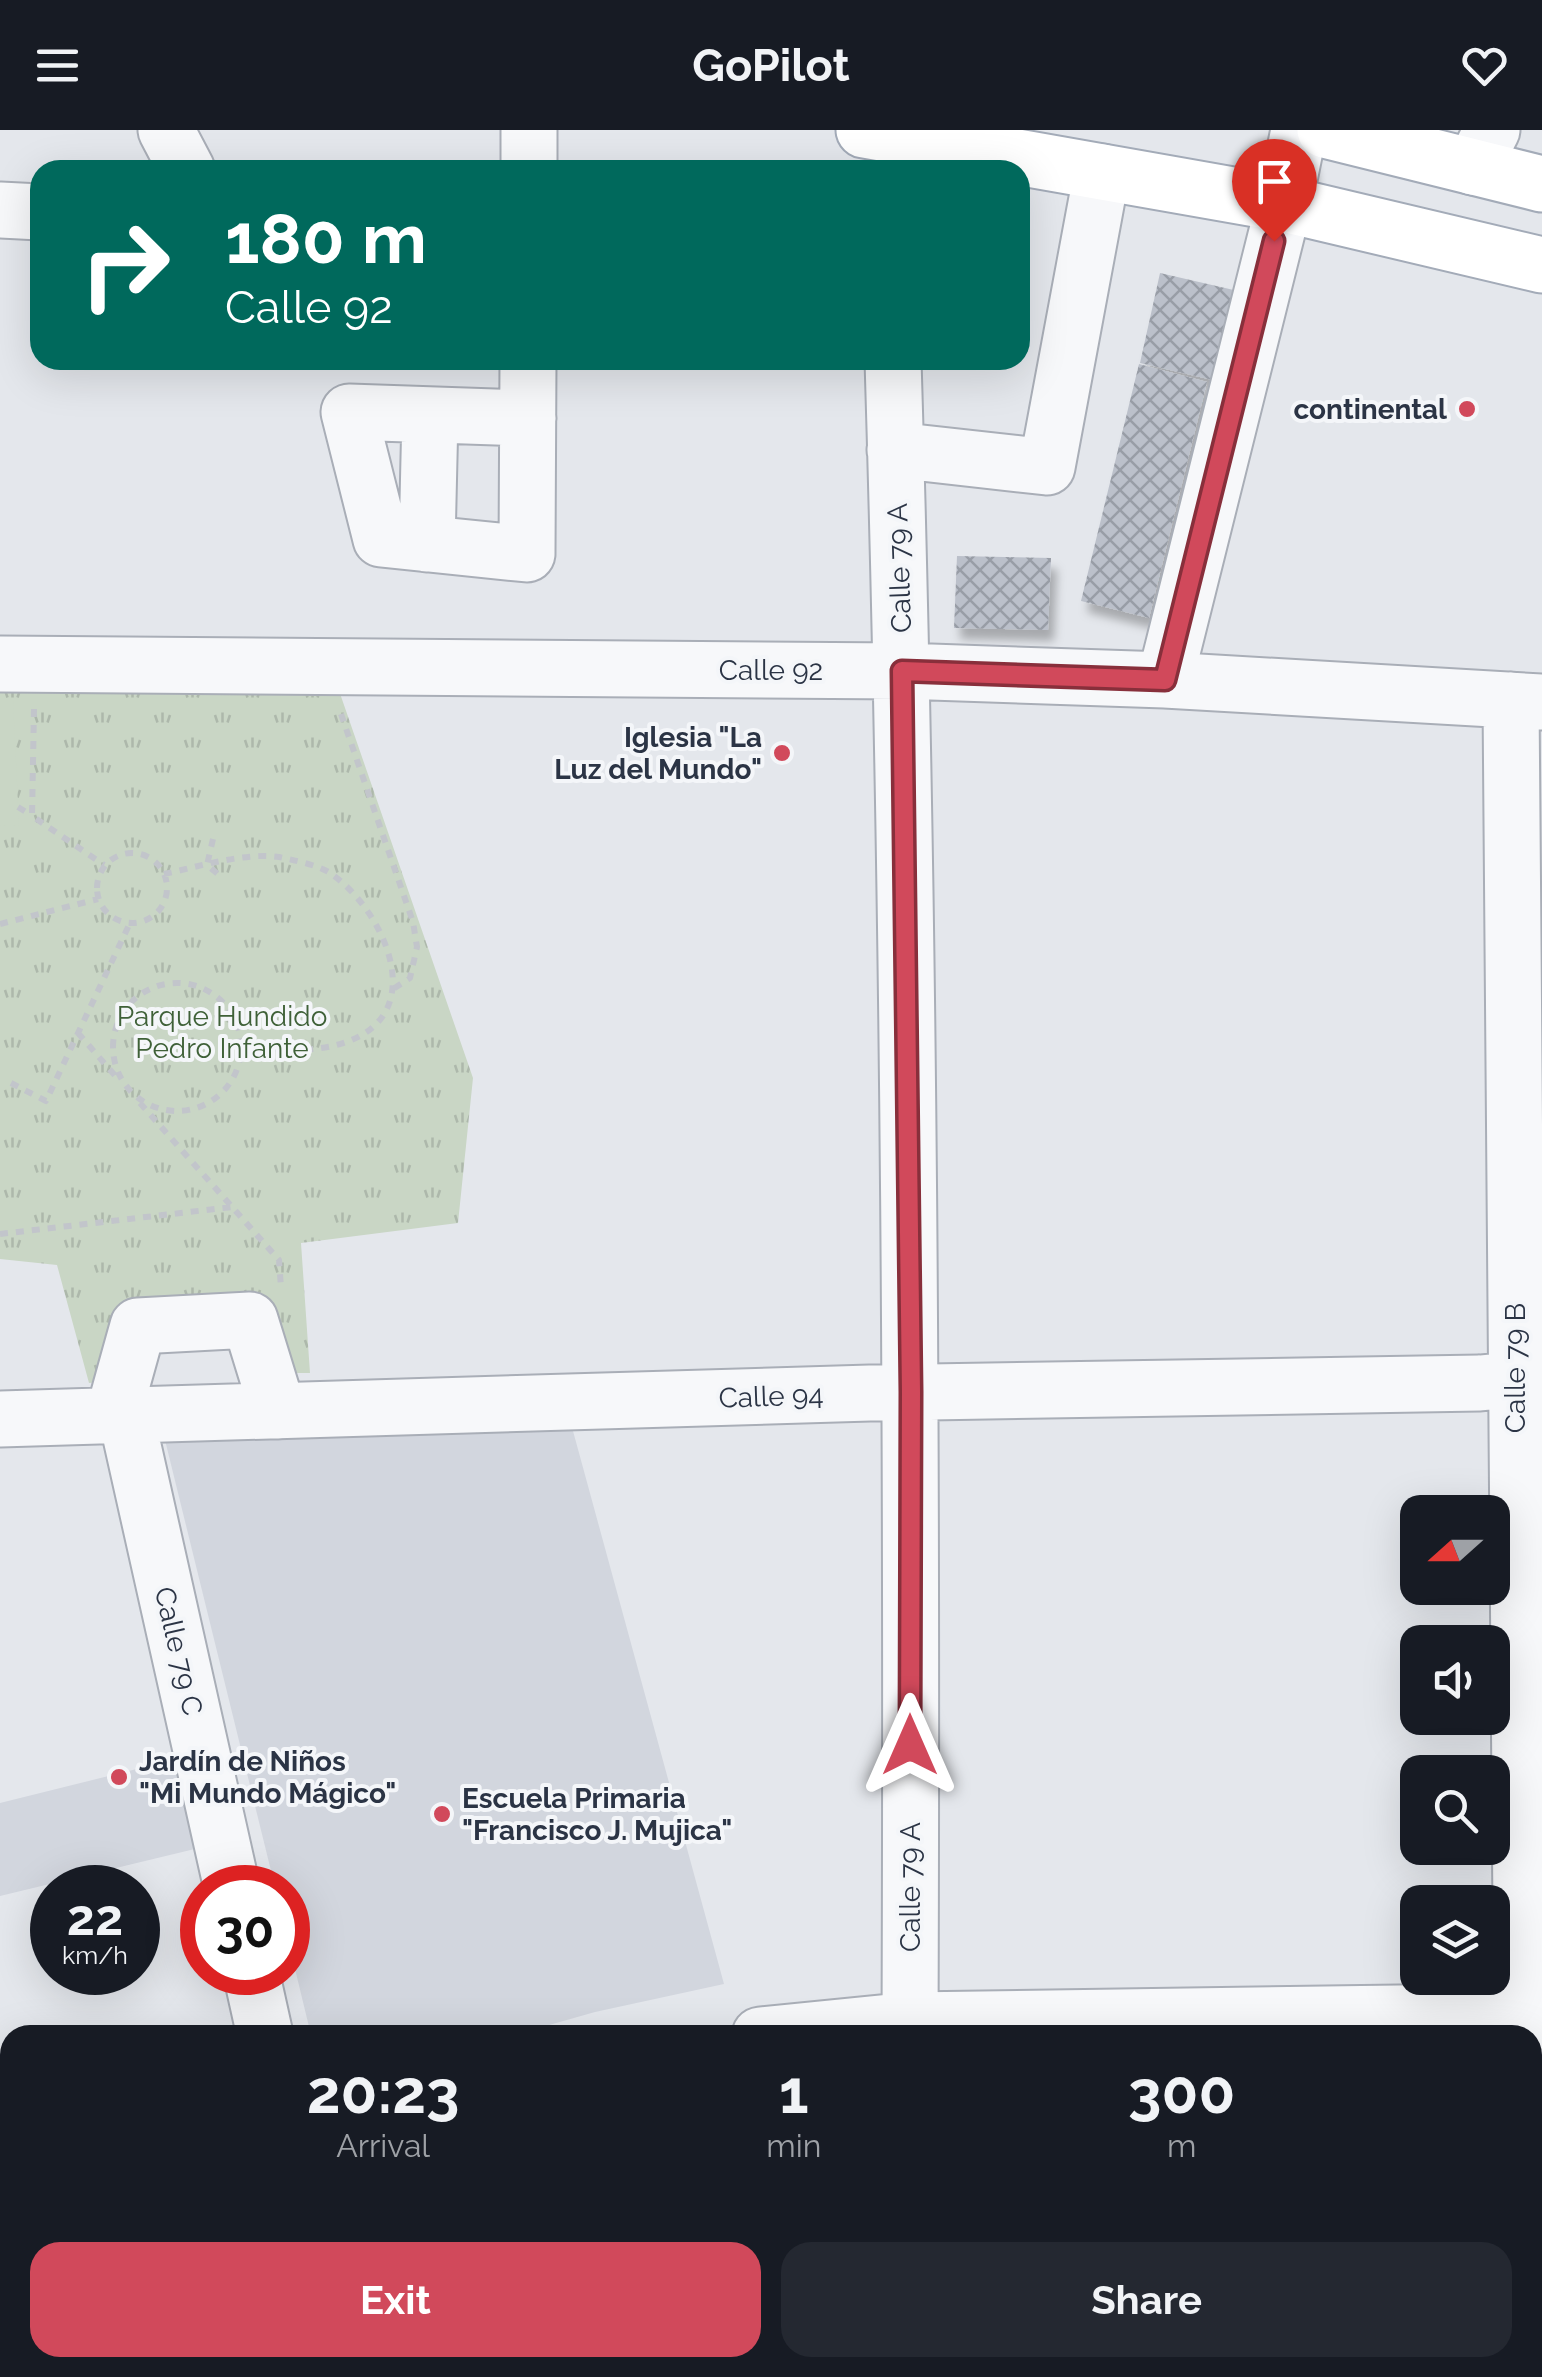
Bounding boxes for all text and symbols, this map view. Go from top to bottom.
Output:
icon: menu [30,38,85,93]
icon: heart [1457,38,1512,93]
text: GoPilot [692,39,850,92]
pin [1232,139,1317,242]
icon: arrive [1247,154,1302,209]
text: 180 m [225,197,427,279]
icon: right [60,200,190,330]
text: Calle 92 [225,281,393,334]
place label: continental [1293,393,1447,426]
marker: continental [1456,398,1478,420]
street label: Calle 79 A [881,502,918,633]
street label: Calle 92 [719,654,823,687]
place label: Iglesia "La Luz del Mundo" [554,721,762,786]
marker: Iglesia "La Luz del Mundo" [771,742,793,764]
park label: Parque Hundido Pedro Infante [117,1000,327,1065]
street label: Calle 79 B [1499,1303,1532,1433]
street label: Calle 94 [718,1378,824,1415]
north arrow [1400,1495,1510,1605]
map controls [1400,1495,1510,1995]
street label: Calle 79 C [148,1584,209,1719]
button: sound [1400,1625,1510,1735]
position arrow [858,1693,962,1797]
place label: Jardín de Niños "Mi Mundo Mágico" [139,1745,396,1810]
button: search [1400,1755,1510,1865]
marker: Jardín de Niños "Mi Mundo Mágico" [108,1766,130,1788]
place label: Escuela Primaria "Francisco J. Mujica" [462,1782,732,1847]
marker: Escuela Primaria "Francisco J. Mujica" [431,1803,453,1825]
street label: Calle 79 A [894,1822,927,1952]
speed limit sign: 30 [180,1865,310,1995]
button: layers [1400,1885,1510,1995]
text: 22 [67,1888,123,1947]
text: km/h [62,1940,128,1970]
text: 20:23 [307,2057,460,2127]
text: 1 [779,2057,809,2127]
text: 300 [1128,2057,1235,2127]
text: Arrival [336,2127,430,2164]
text: min [766,2127,821,2164]
text: m [1167,2127,1196,2164]
button: Exit [30,2242,761,2357]
button: Share [781,2242,1512,2357]

